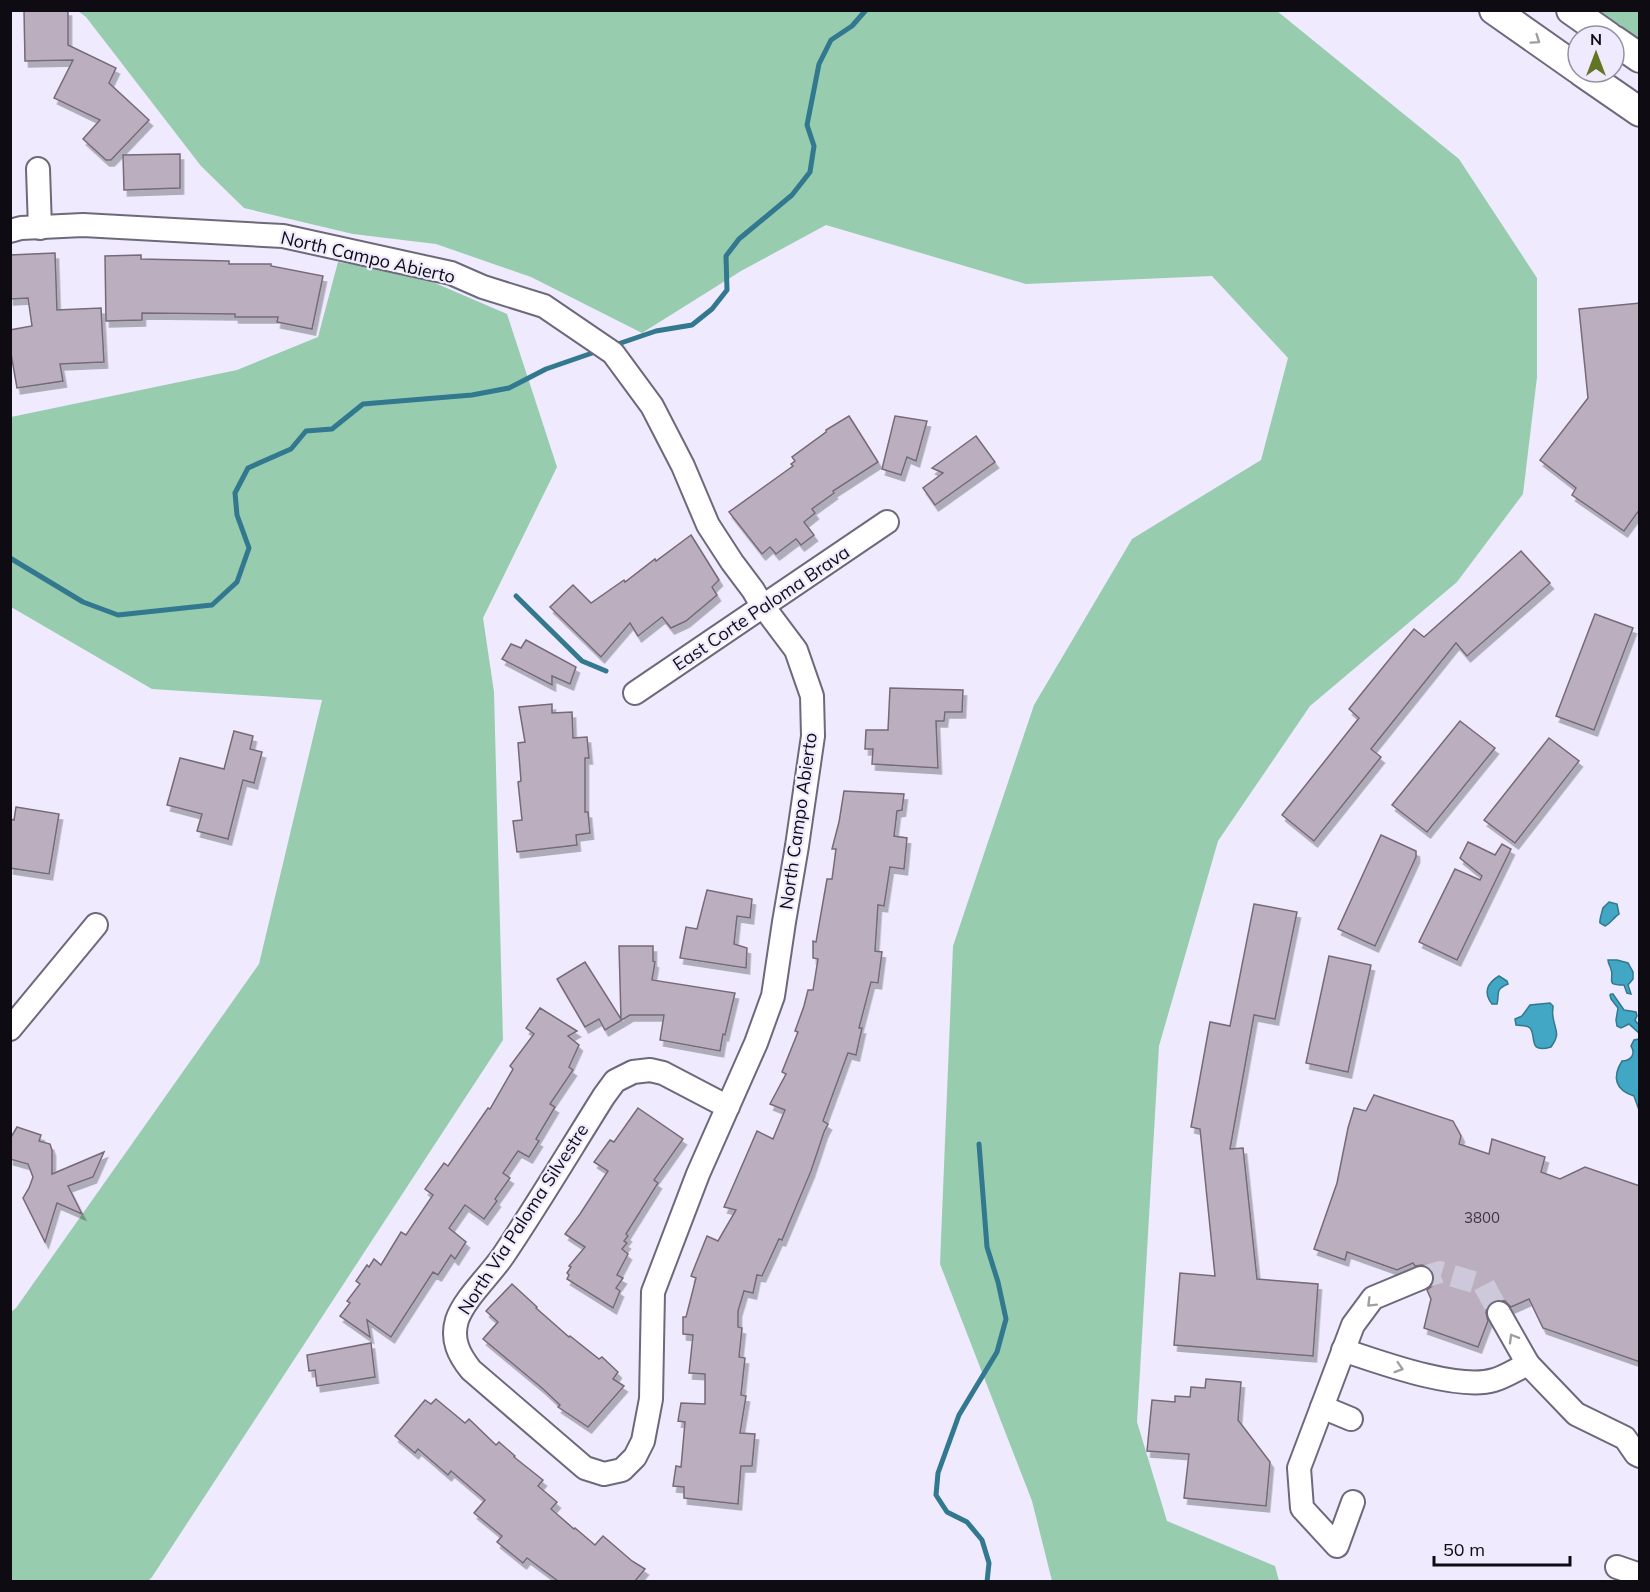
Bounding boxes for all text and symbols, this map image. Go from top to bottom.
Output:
north arrow [1566,24,1626,84]
text: N [1590,29,1602,49]
one-way arrow [1529,33,1540,44]
street label: North Campo Abierto [279,226,457,288]
street label: East Corte Paloma Brava [668,540,854,676]
street label: North Campo Abierto [774,731,822,911]
street label: North Via Paloma Silvestre [453,1119,593,1319]
house number: 3800 [1464,1208,1500,1227]
one-way arrow [1367,1296,1378,1306]
one-way arrow [1509,1334,1521,1345]
one-way arrow [1393,1361,1404,1373]
scale bar [1434,1529,1570,1567]
text: 50 m [1443,1538,1485,1561]

